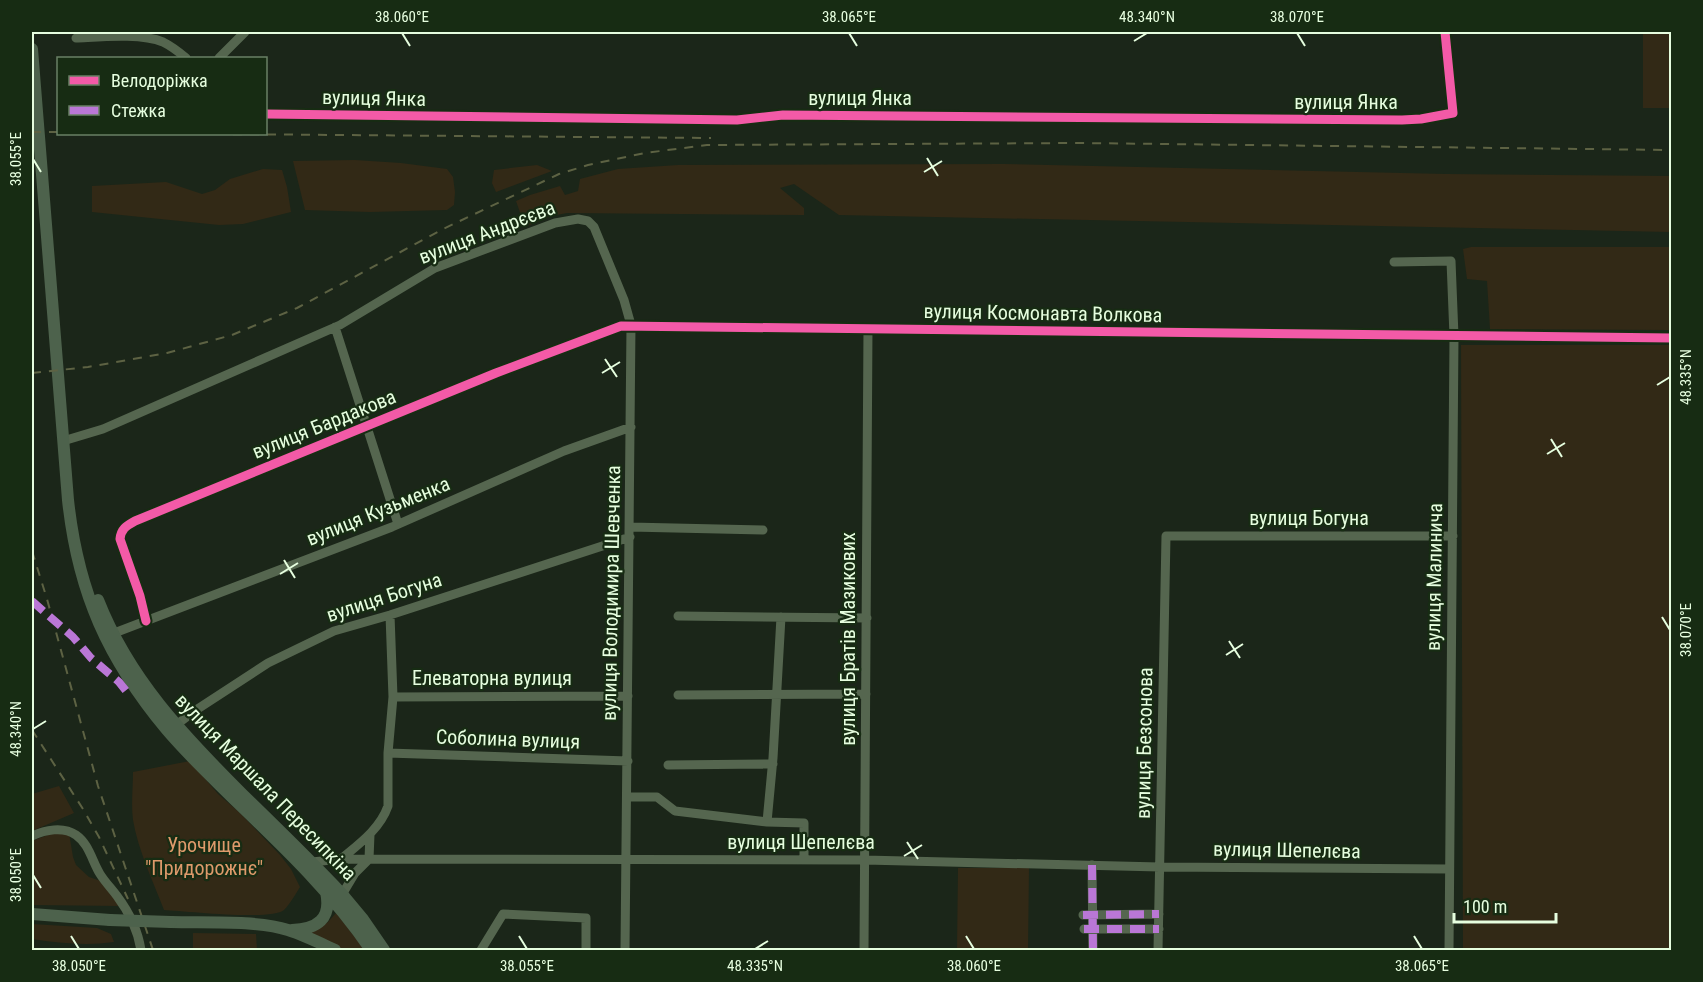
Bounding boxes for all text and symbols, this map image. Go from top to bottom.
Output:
text: 38.060°E [375,8,429,26]
text: 38.065°E [822,8,876,26]
text: 48.340°N [1119,8,1175,26]
text: 38.070°E [1270,8,1324,26]
legend [57,57,267,135]
text: Велодоріжка [111,70,208,91]
street label: вулиця Янка [322,85,426,111]
street label: вулиця Янка [808,86,912,110]
street label: вулиця Янка [1294,90,1398,114]
text: Стежка [111,100,166,121]
text: 38.055°E [7,132,25,186]
street label: вулиця Андрєєва [415,195,559,269]
street label: вулиця Космонавта Волкова [923,299,1163,327]
text: 48.335°N [1677,349,1695,405]
street label: вулиця Бардакова [249,384,399,464]
street label: вулиця Володимира Шевченка [597,465,625,721]
street label: вулиця Кузьменка [303,471,453,551]
street label: вулиця Малинича [1421,503,1447,651]
street label: вулиця Богуна [1249,506,1369,530]
street label: вулиця Братів Мазикових [836,532,860,746]
street label: вулиця Богуна [323,567,445,627]
text: 38.070°E [1677,603,1695,657]
street label: Елеваторна вулиця [412,666,572,690]
street label: вулиця Безсонова [1131,667,1157,819]
street label: вулиця Маршала Пересипкіна [170,689,362,885]
text: 48.340°N [7,701,25,757]
street label: Соболина вулиця [436,724,580,754]
street label: вулиця Шепелєва [727,830,875,854]
park label: Урочище "Придорожнє" [145,833,263,880]
street label: вулиця Шепелєва [1213,837,1361,863]
text: 38.050°E [7,848,25,902]
scale bar [1454,886,1556,924]
text: 100 m [1463,896,1507,917]
text: 38.050°E [52,957,106,975]
text: 38.055°E [500,957,554,975]
text: 48.335°N [727,957,783,975]
text: 38.060°E [947,957,1001,975]
text: 38.065°E [1395,957,1449,975]

